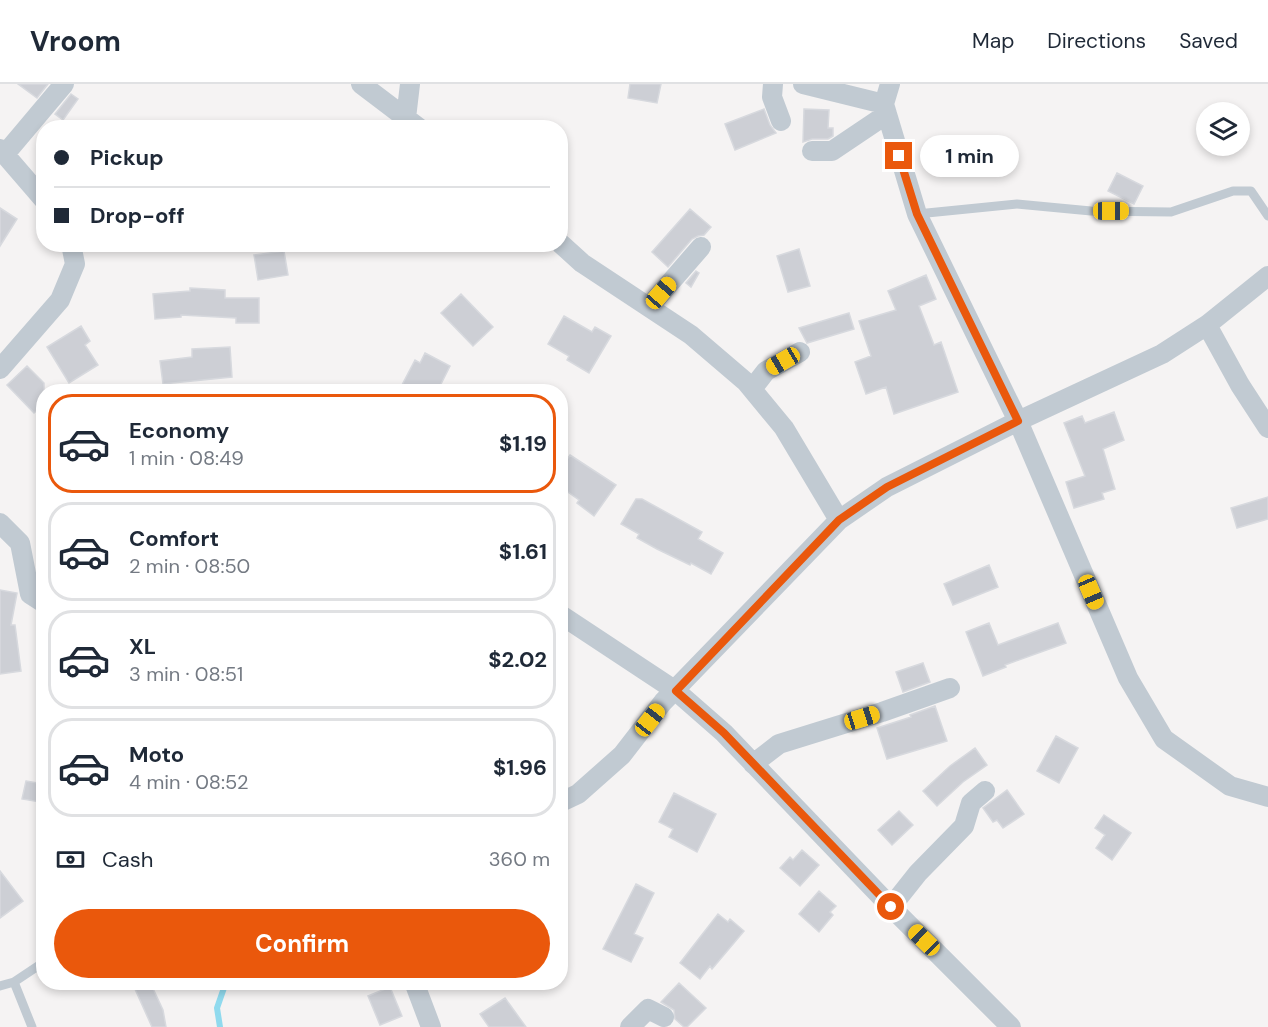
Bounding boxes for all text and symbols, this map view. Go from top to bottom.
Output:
text: Vroom [30,23,121,60]
text: Map [972,27,1014,55]
text: Directions [1047,27,1146,55]
text: Saved [1179,27,1238,55]
map controls [1196,102,1250,156]
button: layers [1196,102,1250,156]
callout: 1 min [920,135,1019,177]
route end [885,142,912,169]
text: Pickup [90,143,164,172]
text: 1 min [945,143,994,169]
text: Drop-off [90,201,185,230]
car [1093,202,1129,220]
car [642,274,680,312]
car [763,344,803,378]
text: Economy [129,416,229,445]
icon: car [57,417,111,471]
text: $1.19 [499,429,547,458]
text: 1 min · 08:49 [129,445,244,471]
text: Comfort [129,524,219,553]
icon: car [57,525,111,579]
text: $1.61 [499,537,547,566]
text: 2 min · 08:50 [129,553,250,579]
car [1076,572,1106,612]
text: XL [129,632,156,661]
icon: car [57,633,111,687]
text: $2.02 [488,645,547,674]
text: 3 min · 08:51 [129,661,243,687]
car [632,700,668,740]
car [842,704,882,732]
text: Moto [129,740,184,769]
icon: car [57,741,111,795]
text: $1.96 [493,753,547,782]
text: 4 min · 08:52 [129,769,248,795]
icon: cash [54,843,87,876]
text: Cash [102,845,153,874]
text: 360 m [489,846,550,872]
route start [877,893,904,920]
button: Confirm [54,909,550,978]
car [905,921,943,959]

